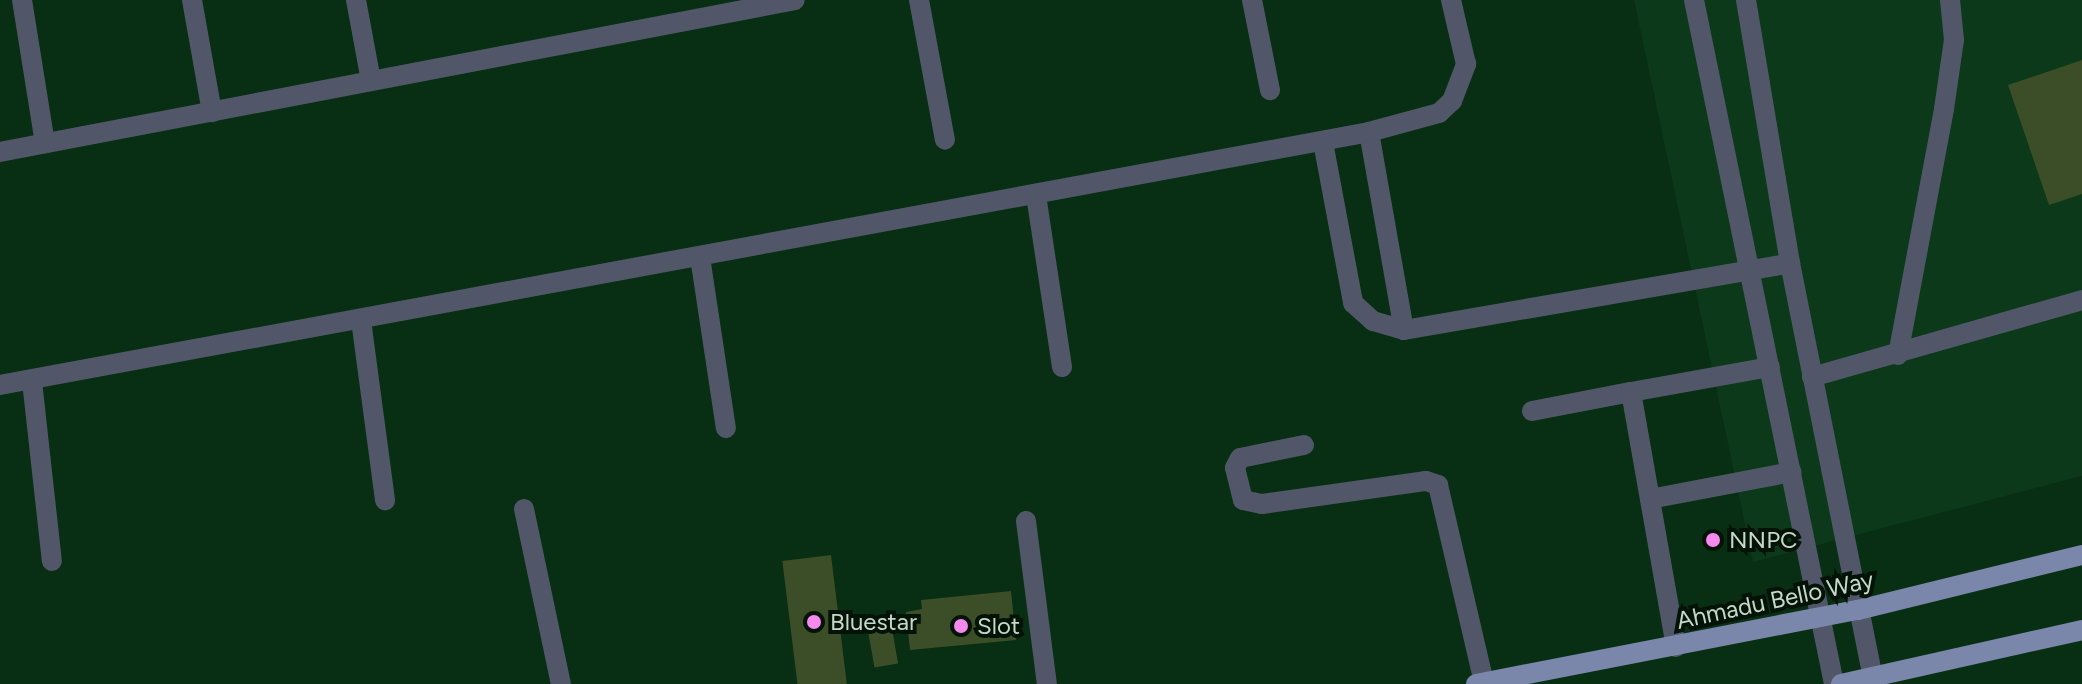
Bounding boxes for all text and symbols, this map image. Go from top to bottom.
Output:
place label: NNPC [1729,526,1797,554]
marker: NNPC [1704,531,1722,549]
street label: Ahmadu Bello Way [1674,565,1876,635]
place label: Bluestar [830,608,917,636]
place label: Slot [977,612,1020,640]
marker: Bluestar [805,613,823,631]
marker: Slot [952,617,970,635]

